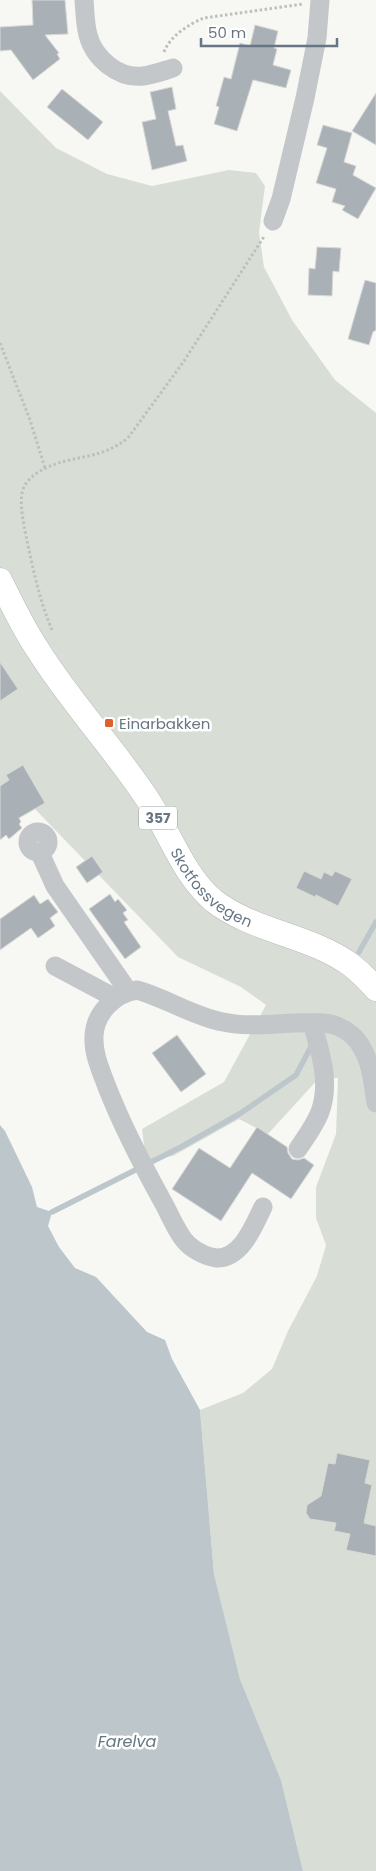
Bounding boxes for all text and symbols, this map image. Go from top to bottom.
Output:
scale bar [201,15,337,47]
text: 50 m [208,22,246,43]
place label: Einarbakken [119,713,210,734]
marker: Einarbakken [103,717,115,729]
road number: 357 [139,806,177,830]
street label: Skotfossvegen [166,844,256,932]
water label: Farelva [98,1730,156,1753]

